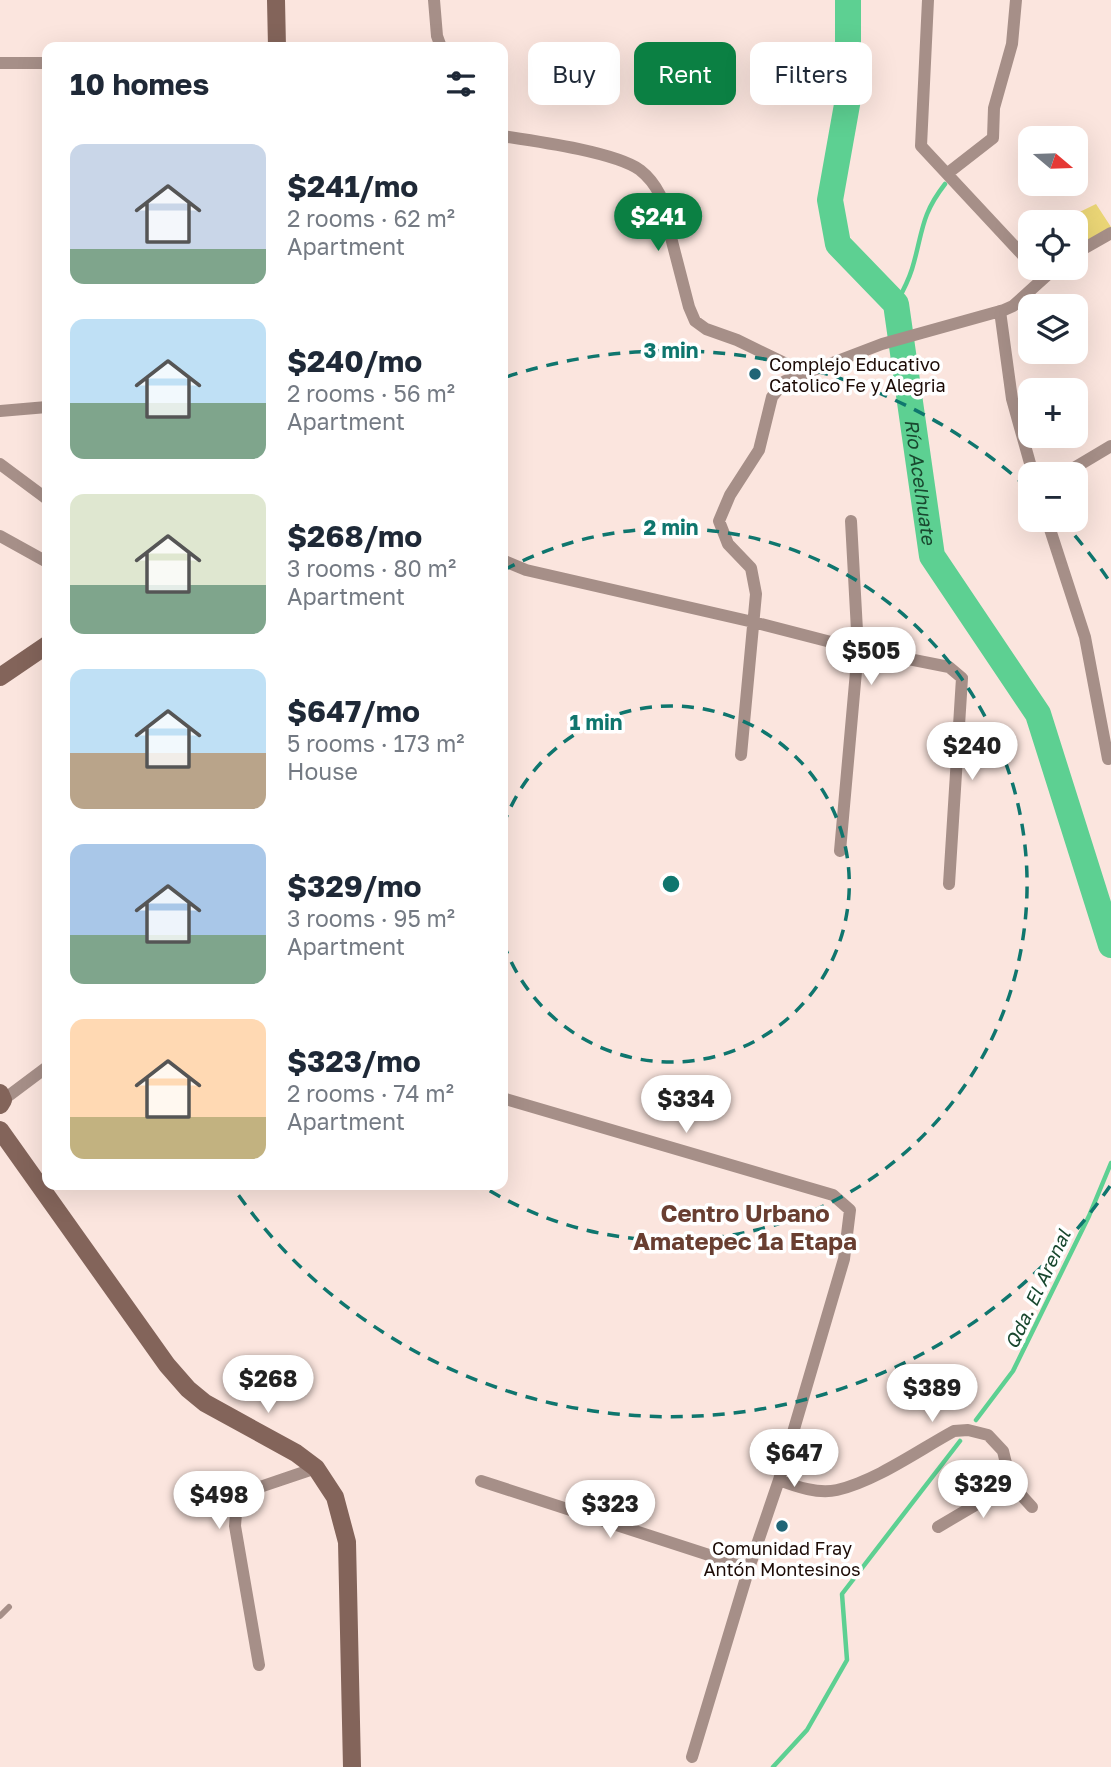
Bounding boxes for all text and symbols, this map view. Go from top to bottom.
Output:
chip: Buy [528,42,620,105]
chip: Rent [634,42,736,105]
chip: Filters [750,42,872,105]
icon: filters [442,65,480,103]
text: 10 homes [70,66,209,102]
north arrow [1018,126,1088,196]
map controls [1018,126,1088,532]
text: $241/mo [287,168,418,204]
icon: home [126,172,210,256]
pin: $241 [617,194,699,253]
text: $241 [630,202,686,230]
text: 2 rooms · 62 m² [287,204,455,232]
button: locate [1018,210,1088,280]
text: Apartment [287,232,405,260]
button: layers [1018,294,1088,364]
text: 3 min [644,337,698,363]
text: $240/mo [287,343,422,379]
icon: home [126,347,210,431]
place label: Complejo Educativo Catolico Fe y Alegria [769,353,946,396]
marker: Complejo Educativo Catolico Fe y Alegria [747,366,763,382]
button: + [1018,378,1088,448]
text: 2 rooms · 56 m² [287,379,455,407]
text: Apartment [287,407,405,435]
water label: Río Acelhuate [901,417,942,548]
button: − [1018,462,1088,532]
text: 2 min [644,514,698,540]
text: $268/mo [287,518,422,554]
icon: home [126,522,210,606]
text: 3 rooms · 80 m² [287,554,456,582]
text: Apartment [287,582,405,610]
pin: $505 [830,628,912,687]
text: $505 [842,636,900,664]
text: $647/mo [287,693,420,729]
icon: home [126,697,210,781]
text: 1 min [570,709,622,735]
pin: $240 [931,722,1013,782]
text: 5 rooms · 173 m² [287,729,465,757]
text: $240 [943,731,1001,759]
text: House [287,757,358,785]
text: $329/mo [287,868,421,904]
icon: home [126,872,210,956]
centre of rings [659,872,683,896]
text: 3 rooms · 95 m² [287,904,455,932]
text: Apartment [287,932,405,960]
text: $323/mo [287,1043,421,1079]
icon: home [126,1047,210,1131]
pin: $334 [645,1076,727,1135]
text: 2 rooms · 74 m² [287,1079,454,1107]
text: $334 [657,1084,715,1112]
text: Apartment [287,1107,405,1135]
district label: Centro Urbano Amatepec 1a Etapa [633,1198,857,1255]
water label: Qda. El Arenal [999,1225,1075,1352]
pin: $268 [227,1356,309,1415]
text: $268 [239,1364,297,1392]
pin: $389 [891,1364,973,1424]
text: $389 [903,1373,961,1401]
pin: $647 [753,1430,835,1489]
text: $647 [766,1438,822,1466]
pin: $329 [942,1460,1024,1520]
text: $329 [954,1469,1012,1497]
pin: $498 [178,1472,260,1531]
text: $498 [189,1480,249,1508]
pin: $323 [569,1480,651,1540]
text: $323 [581,1489,639,1517]
marker: Comunidad Fray Antón Montesinos [774,1518,790,1534]
place label: Comunidad Fray Antón Montesinos [703,1537,861,1580]

